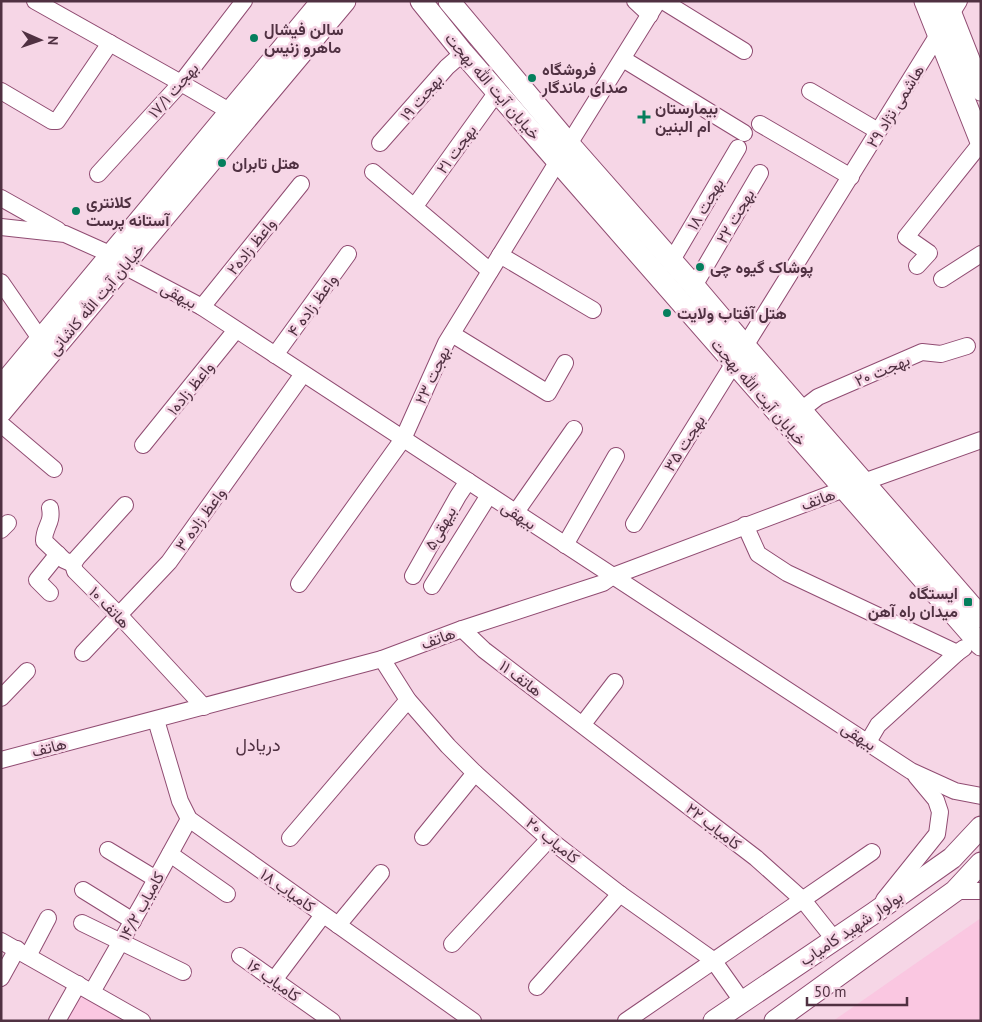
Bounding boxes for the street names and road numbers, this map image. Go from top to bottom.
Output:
street label: خیابان آیت الله بهجت [440,28,545,145]
street label: بهجت ۱۷/۱ [143,58,203,123]
street label: هاشمی نژاد ۲۹ [862,61,929,152]
street label: بهجت ۱۹ [395,70,447,125]
street label: بهجت ۲۱ [432,121,481,178]
street label: بهجت ۱۸ [682,174,729,234]
street label: بهجت ۲۲ [711,185,759,247]
street label: واعظ زاده۲ [222,214,281,279]
street label: خیابان آیت الله کاشانی [43,239,150,360]
street label: واعظ زاده ۴ [283,270,342,341]
street label: بیهقی [157,277,200,314]
street label: خیابان آیت الله بهجت [706,334,811,451]
street label: بهجت ۲۳ [410,343,455,408]
street label: بهجت ۲۰ [851,349,913,391]
street label: واعظ زاده۱ [162,357,219,420]
street label: بهجت ۳۵ [659,411,710,475]
street label: واعظ زاده ۳ [170,483,231,555]
street label: هاتف [798,484,838,514]
street label: بیهقی [497,496,540,534]
street label: بیهقی۵ [420,503,461,554]
street label: هاتف ۱۰ [85,582,135,632]
street label: هاتف [418,623,458,653]
street label: هاتف ۱۱ [496,655,546,701]
street label: بیهقی [837,717,880,755]
street label: هاتف [29,733,69,761]
street label: کامیاب ۲۲ [682,798,746,854]
street label: کامیاب ۲۰ [522,812,584,868]
street label: کامیاب ۱۸ [257,864,319,916]
street label: کامیاب ۱۴/۲ [114,868,168,944]
street label: بولوار شهید کامیاب [796,886,907,971]
street label: کامیاب ۱۶ [243,954,305,1006]

